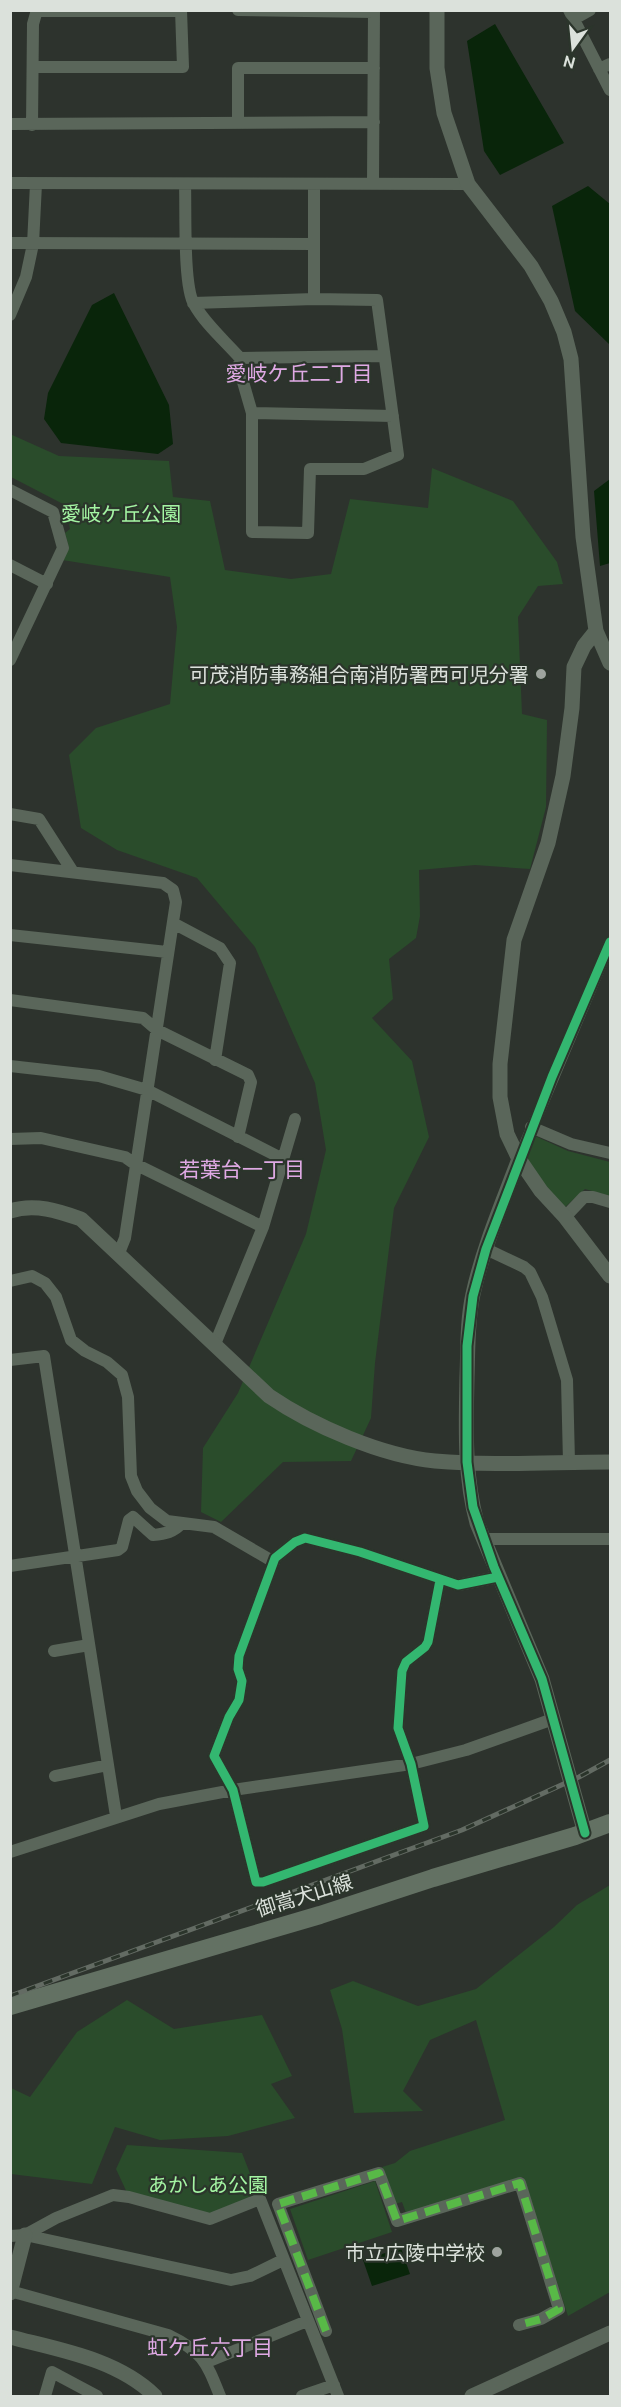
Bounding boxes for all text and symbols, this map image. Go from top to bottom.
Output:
north arrow [543,18,603,78]
text: N [561,52,577,73]
district label: 愛岐ケ丘二丁目 [226,361,373,385]
park label: 愛岐ケ丘公園 [61,502,181,525]
place label: 可茂消防事務組合南消防署西可児分署 [189,663,529,686]
marker: 可茂消防事務組合南消防署西可児分署 [534,667,548,681]
district label: 若葉台一丁目 [179,1157,305,1181]
street label: 御嵩犬山線 [253,1869,355,1921]
park label: あかしあ公園 [148,2173,268,2196]
place label: 市立広陵中学校 [345,2241,485,2264]
marker: 市立広陵中学校 [490,2245,504,2259]
district label: 虹ケ丘六丁目 [147,2335,273,2359]

